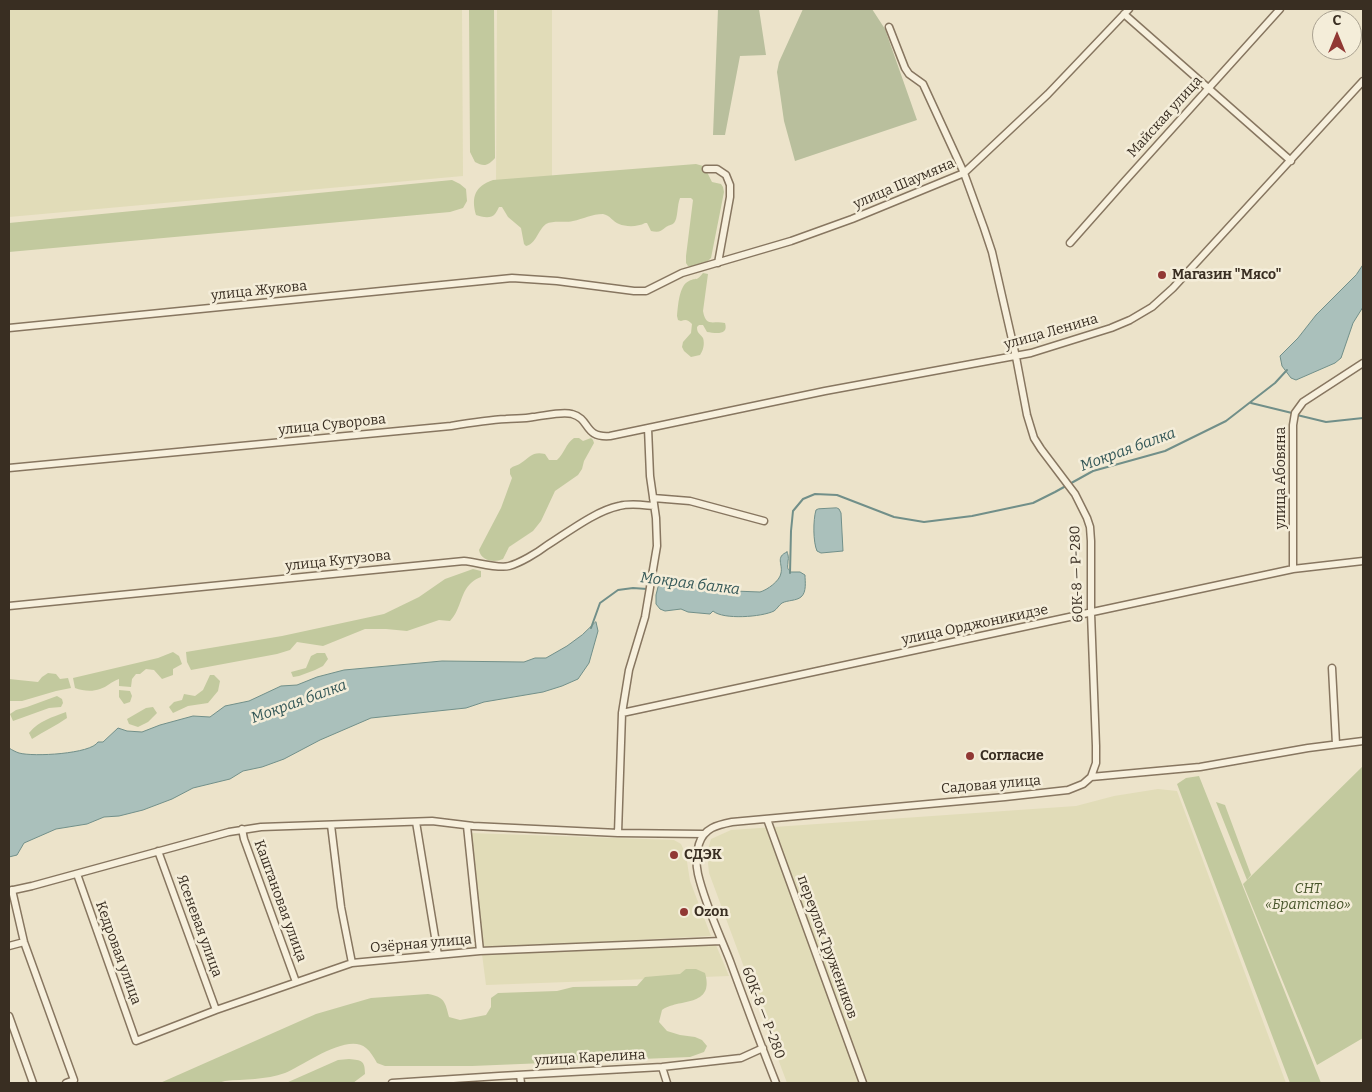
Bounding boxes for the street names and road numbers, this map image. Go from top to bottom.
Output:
street label: Майская улица [1124,73,1206,161]
street label: улица Шаумяна [851,155,957,213]
street label: улица Жукова [210,278,308,304]
street label: улица Ленина [1002,311,1100,353]
street label: улица Суворова [277,411,387,439]
street label: улица Абовяна [1273,427,1289,529]
street label: 60К-8 — Р-280 [1067,525,1087,623]
street label: улица Кутузова [284,547,392,575]
street label: улица Орджоникидзе [900,601,1050,649]
street label: Садовая улица [940,772,1042,798]
street label: Каштановая улица [250,838,310,964]
street label: Ясеневая улица [173,872,225,980]
street label: переулок Тружеников [793,873,861,1021]
street label: Кедровая улица [91,899,145,1007]
street label: Озёрная улица [369,931,473,957]
street label: 60К-8 — Р-280 [738,965,788,1061]
street label: улица Карелина [534,1047,646,1069]

